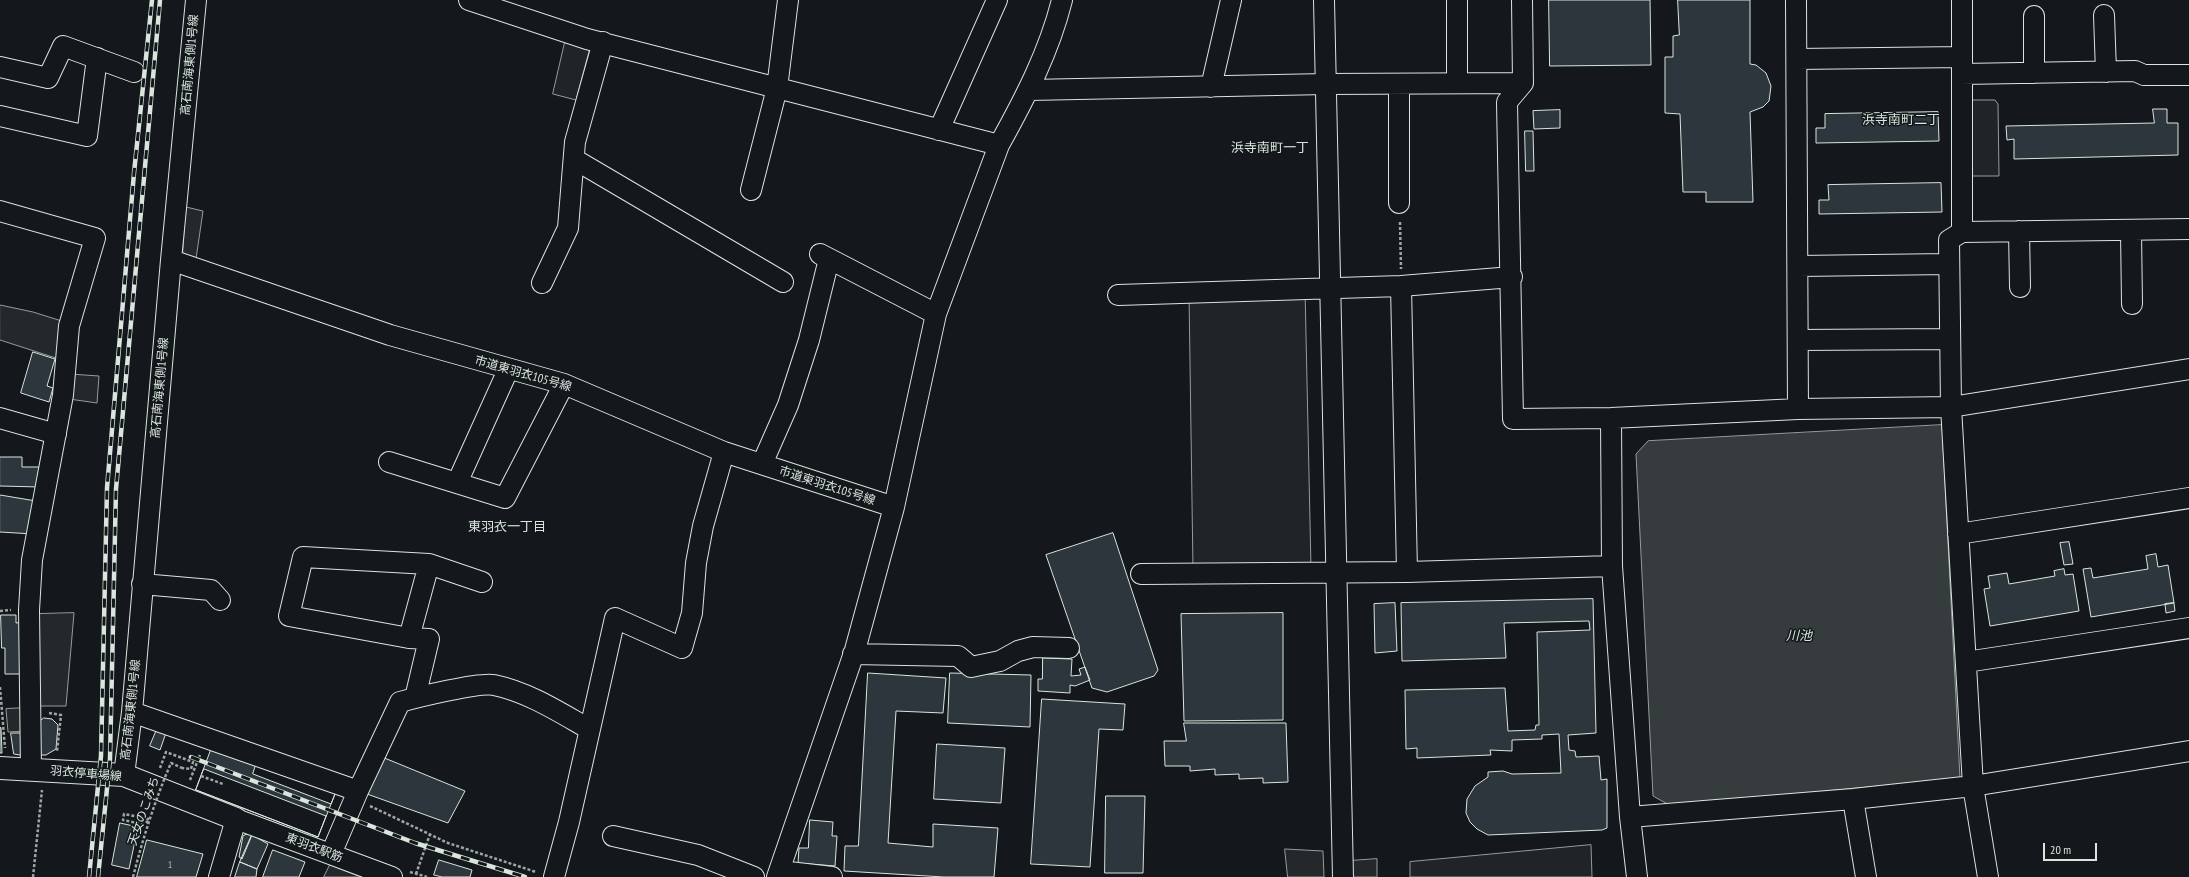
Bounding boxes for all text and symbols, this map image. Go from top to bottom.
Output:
street label: 高石南海東側1号線 [178,14,202,116]
district label: 浜寺南町二丁 [1862,112,1940,128]
district label: 浜寺南町一丁 [1231,140,1309,156]
street label: 高石南海東側1号線 [148,337,172,439]
street label: 市道東羽衣105号線 [473,353,573,395]
street label: 市道東羽衣105号線 [777,464,877,508]
district label: 東羽衣一丁目 [468,519,546,535]
water label: 川池 [1786,628,1812,644]
street label: 高石南海東側1号線 [119,659,143,761]
street label: 羽衣停車場線 [50,764,122,784]
street label: 天女のこみち [125,775,163,847]
street label: 東羽衣駅筋 [283,831,345,865]
scale bar [2045,835,2099,861]
text: 20 m [2050,842,2071,857]
house number: 1 [168,859,172,871]

